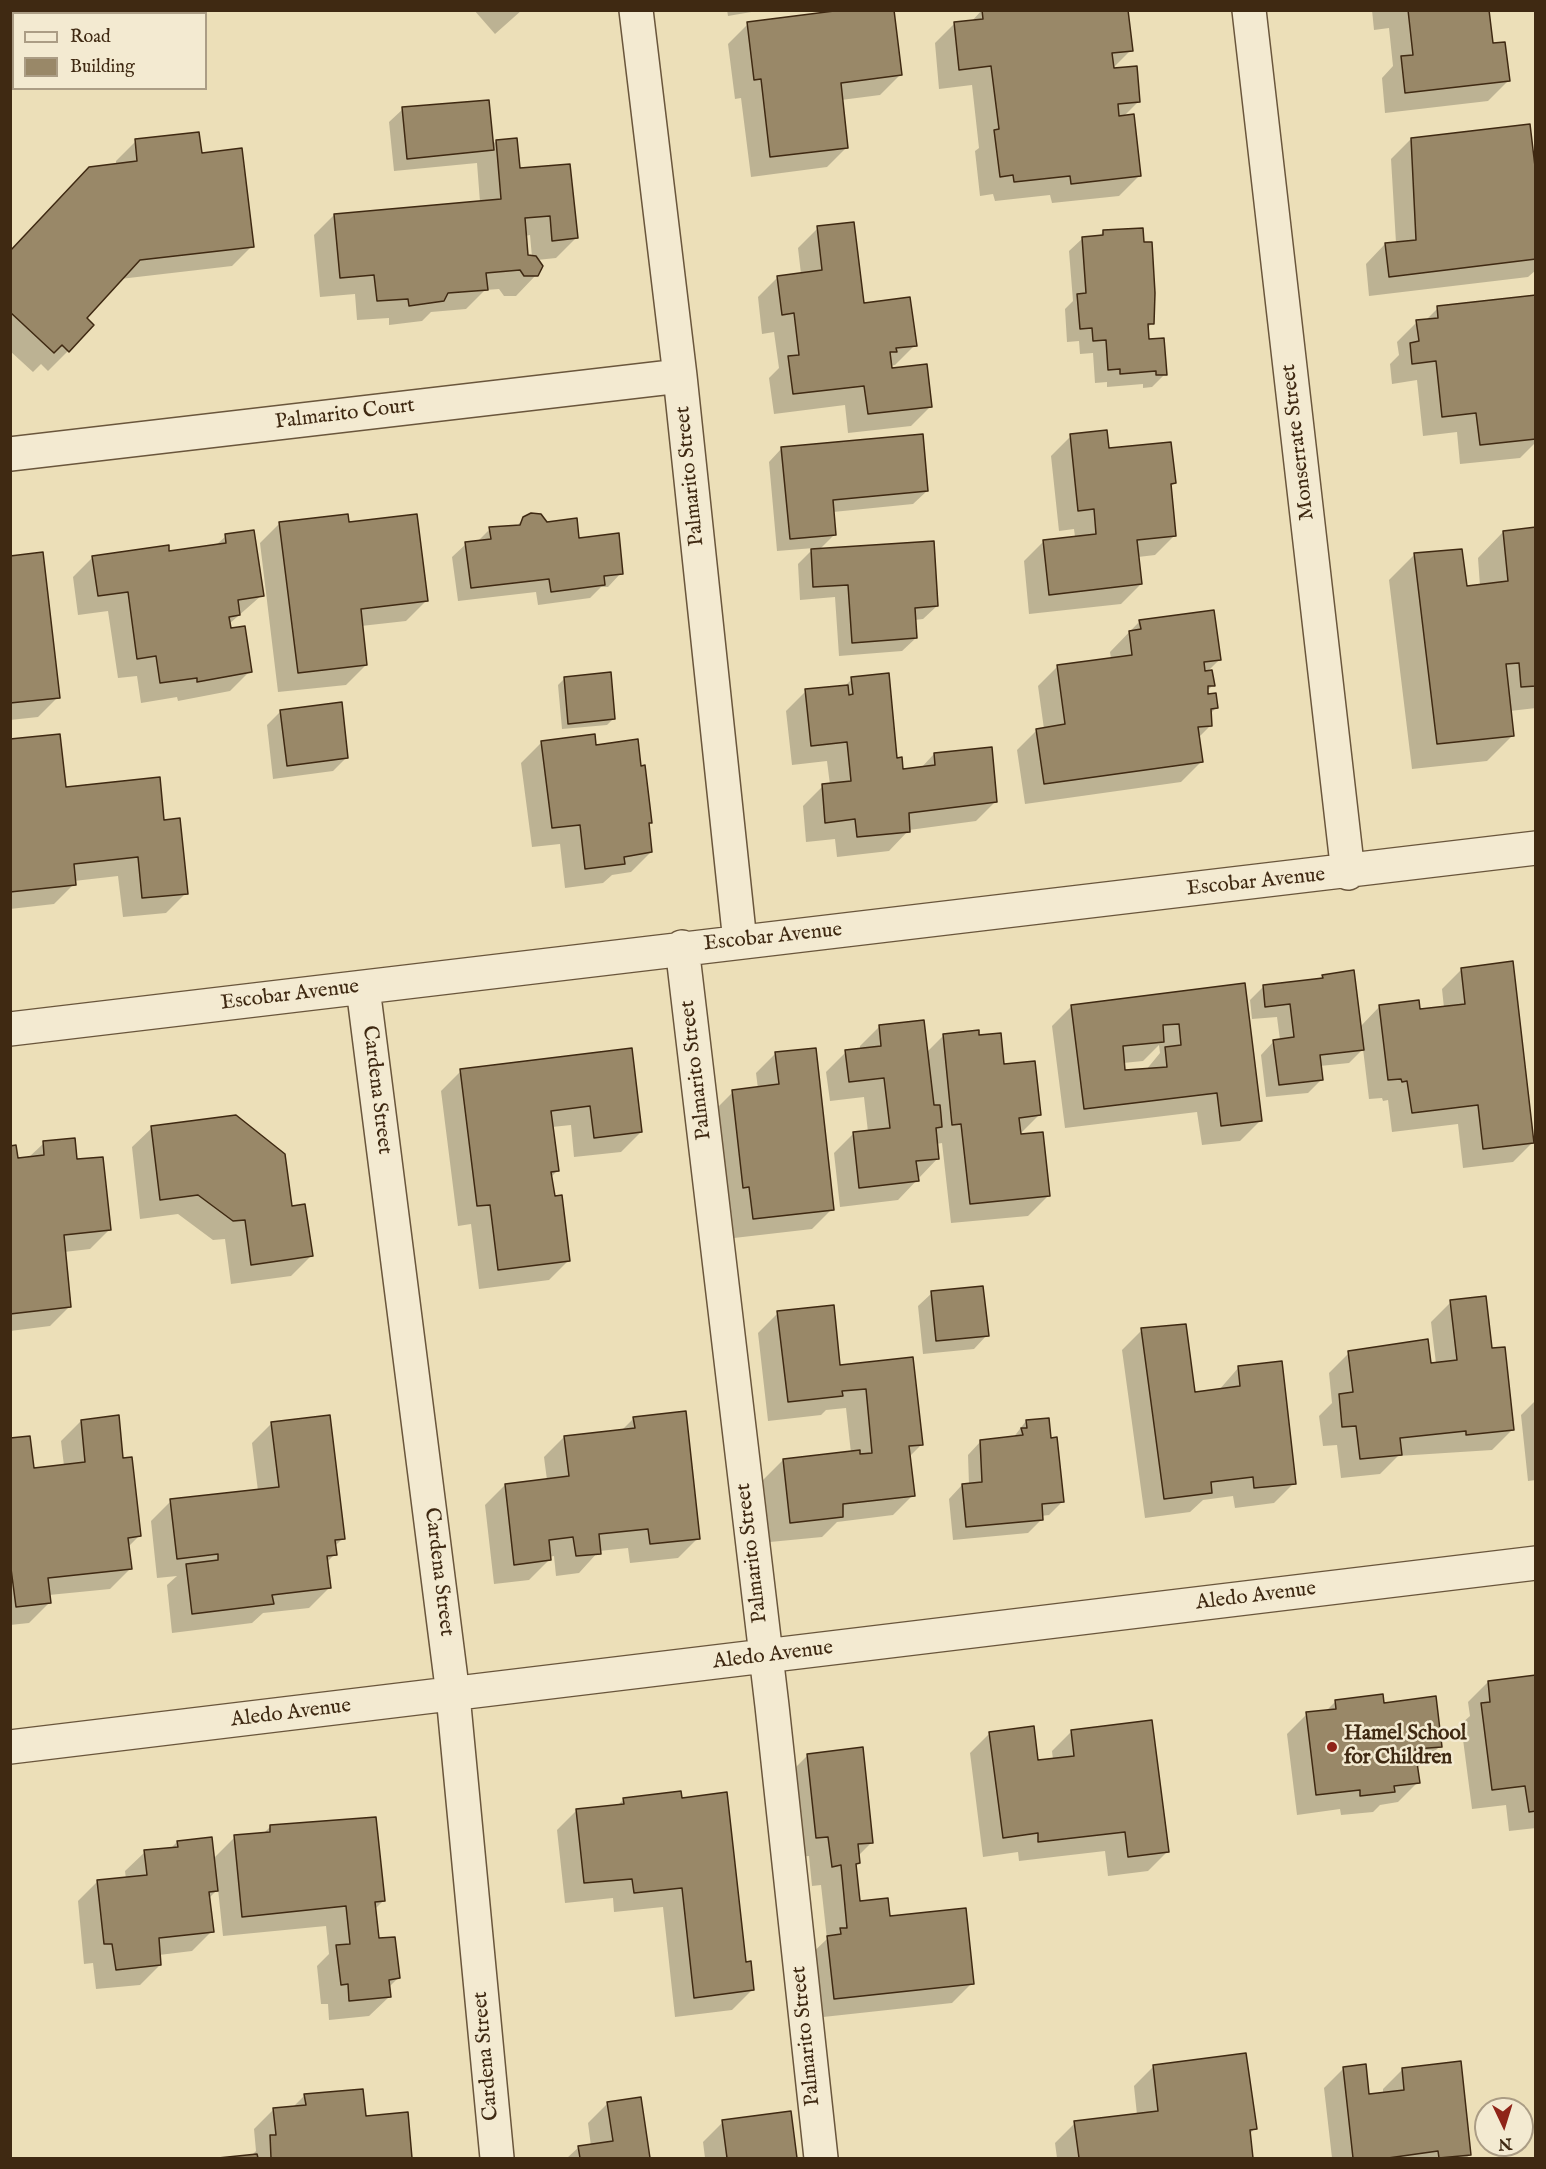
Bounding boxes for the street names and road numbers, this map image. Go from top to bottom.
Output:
street label: Monserrate Street [1277,363,1321,521]
street label: Palmarito Court [274,394,416,436]
street label: Palmarito Street [671,405,711,547]
street label: Escobar Avenue [1186,863,1326,903]
street label: Escobar Avenue [703,918,843,958]
street label: Escobar Avenue [219,975,361,1017]
street label: Palmarito Street [676,999,718,1141]
street label: Cardena Street [356,1024,396,1156]
street label: Palmarito Street [732,1482,774,1624]
street label: Cardena Street [418,1506,458,1638]
street label: Aledo Avenue [1195,1577,1317,1617]
street label: Aledo Avenue [712,1636,834,1676]
street label: Aledo Avenue [230,1694,352,1734]
street label: Palmarito Street [787,1965,827,2107]
street label: Cardena Street [469,1990,505,2122]

